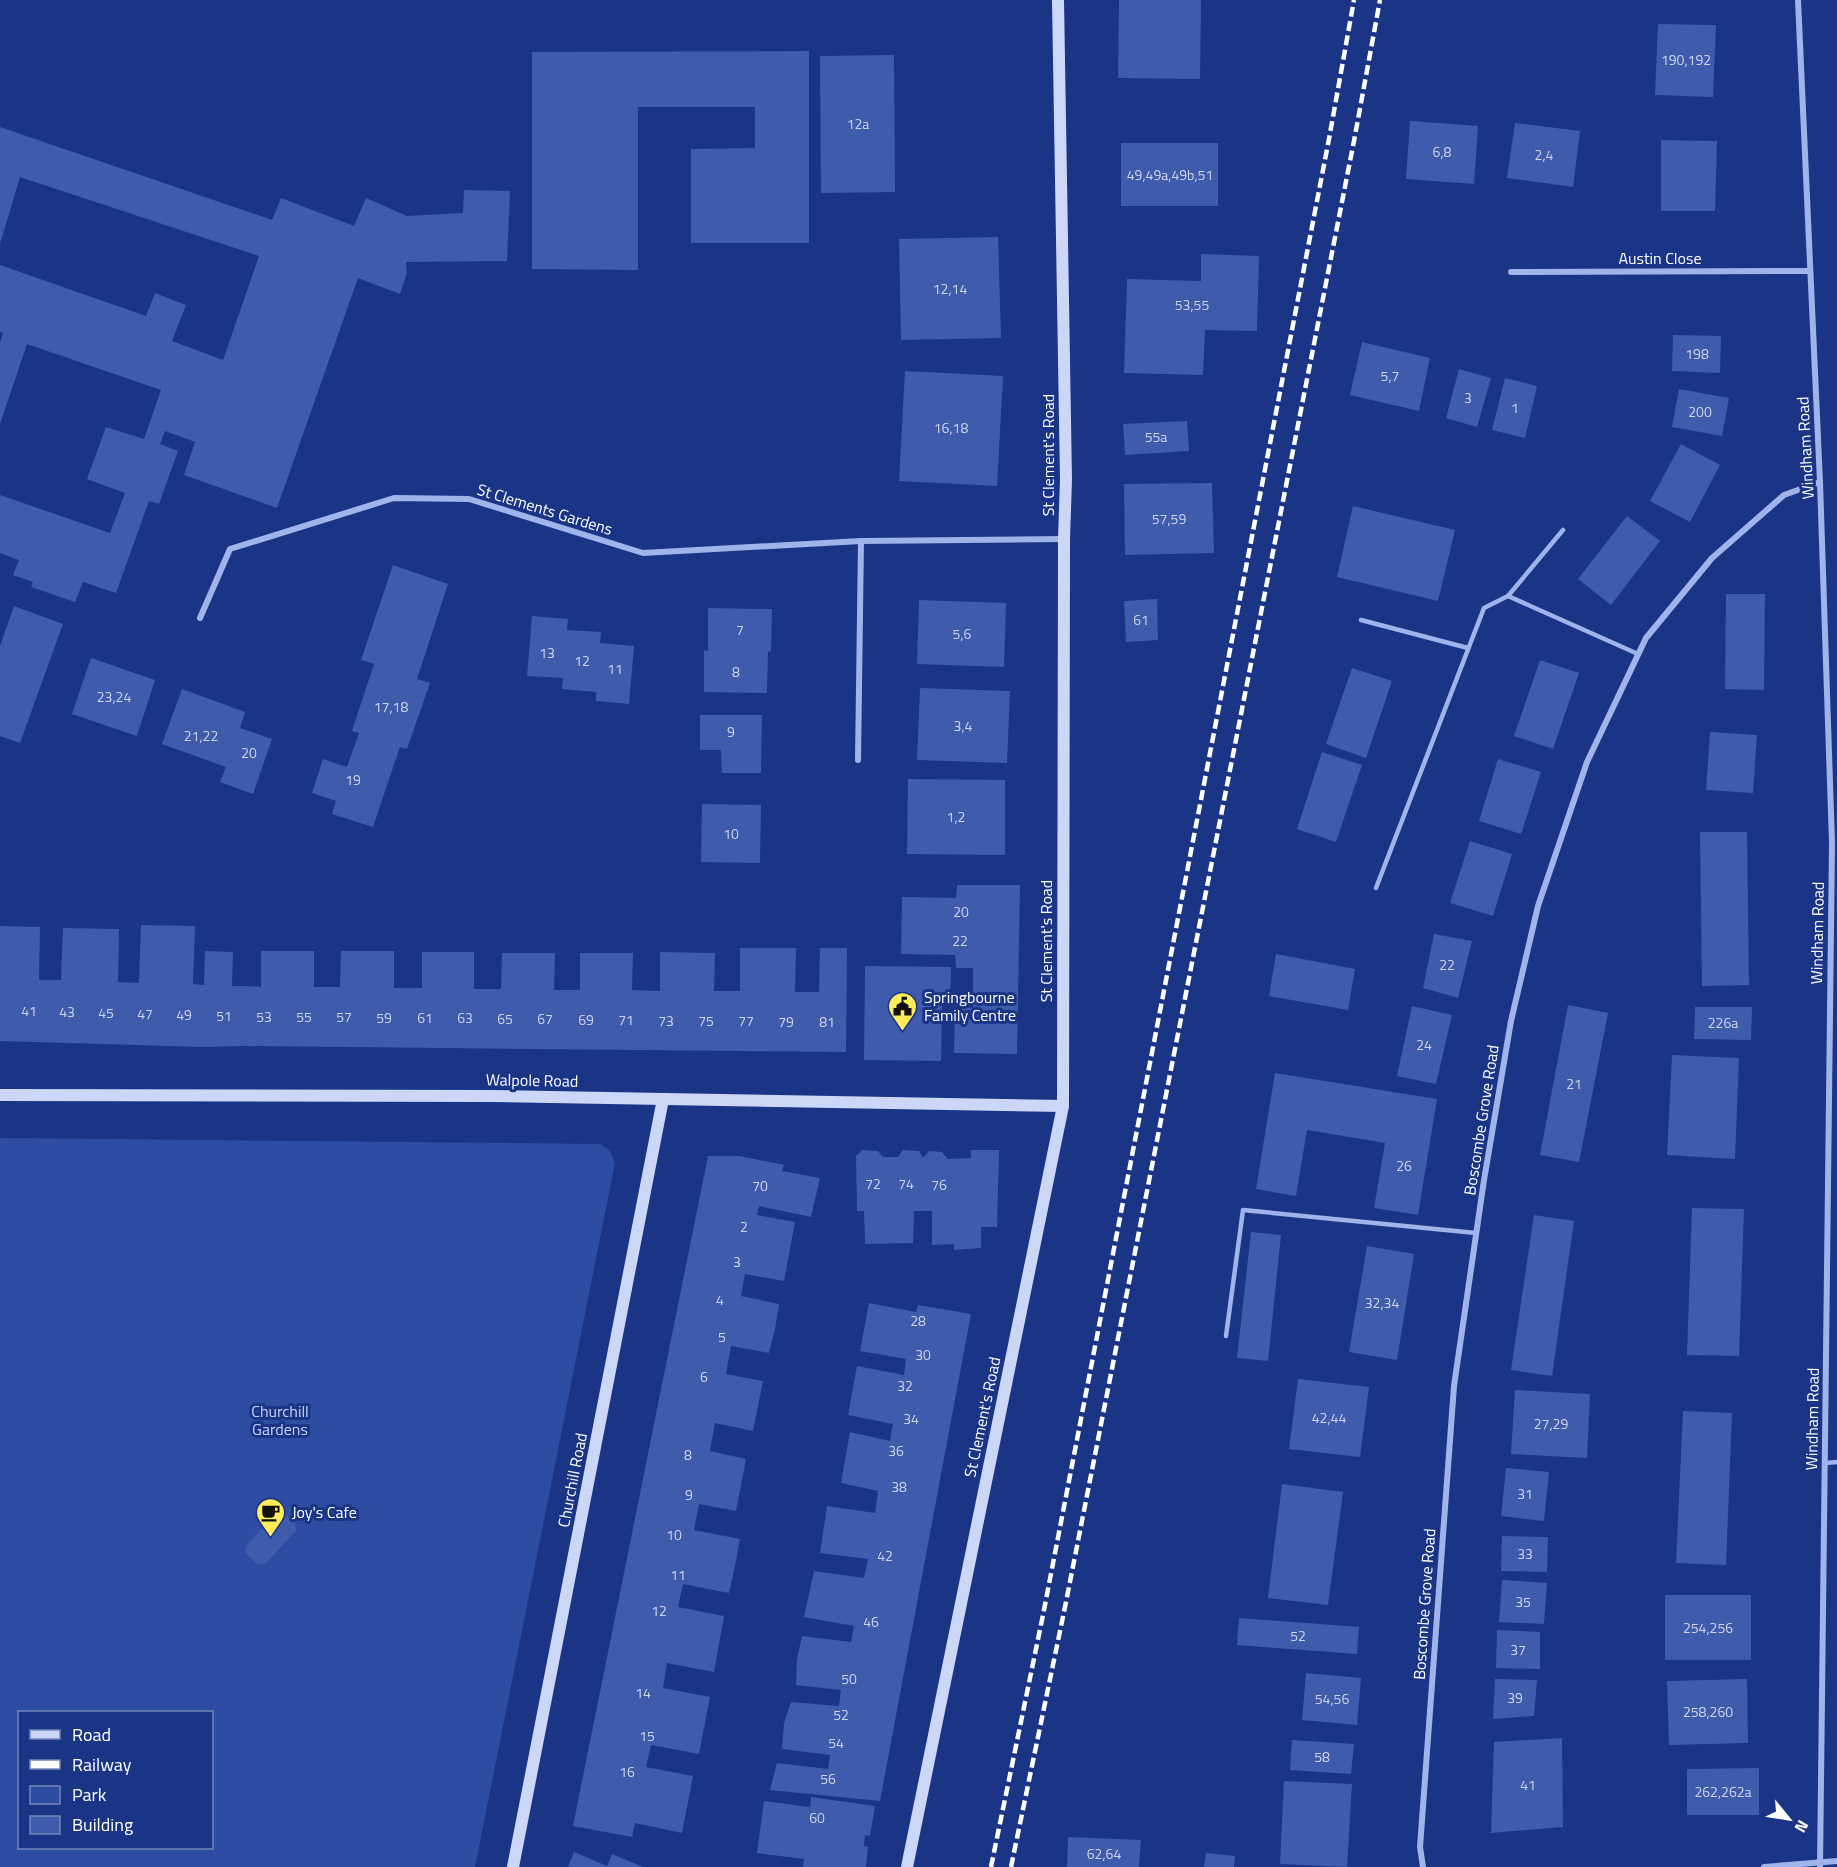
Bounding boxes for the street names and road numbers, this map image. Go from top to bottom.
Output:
street label: Austin Close [1618,246,1702,270]
street label: St Clement's Road [1036,394,1060,516]
street label: Windham Road [1790,396,1820,500]
street label: St Clements Gardens [474,477,616,541]
street label: St Clement's Road [1034,880,1058,1002]
street label: Windham Road [1804,881,1830,985]
street label: Boscombe Grove Road [1457,1043,1505,1197]
street label: Walpole Road [486,1067,578,1093]
street label: St Clement's Road [958,1355,1006,1479]
street label: Windham Road [1799,1367,1825,1471]
street label: Churchill Road [551,1431,593,1529]
street label: Boscombe Grove Road [1407,1527,1441,1681]

